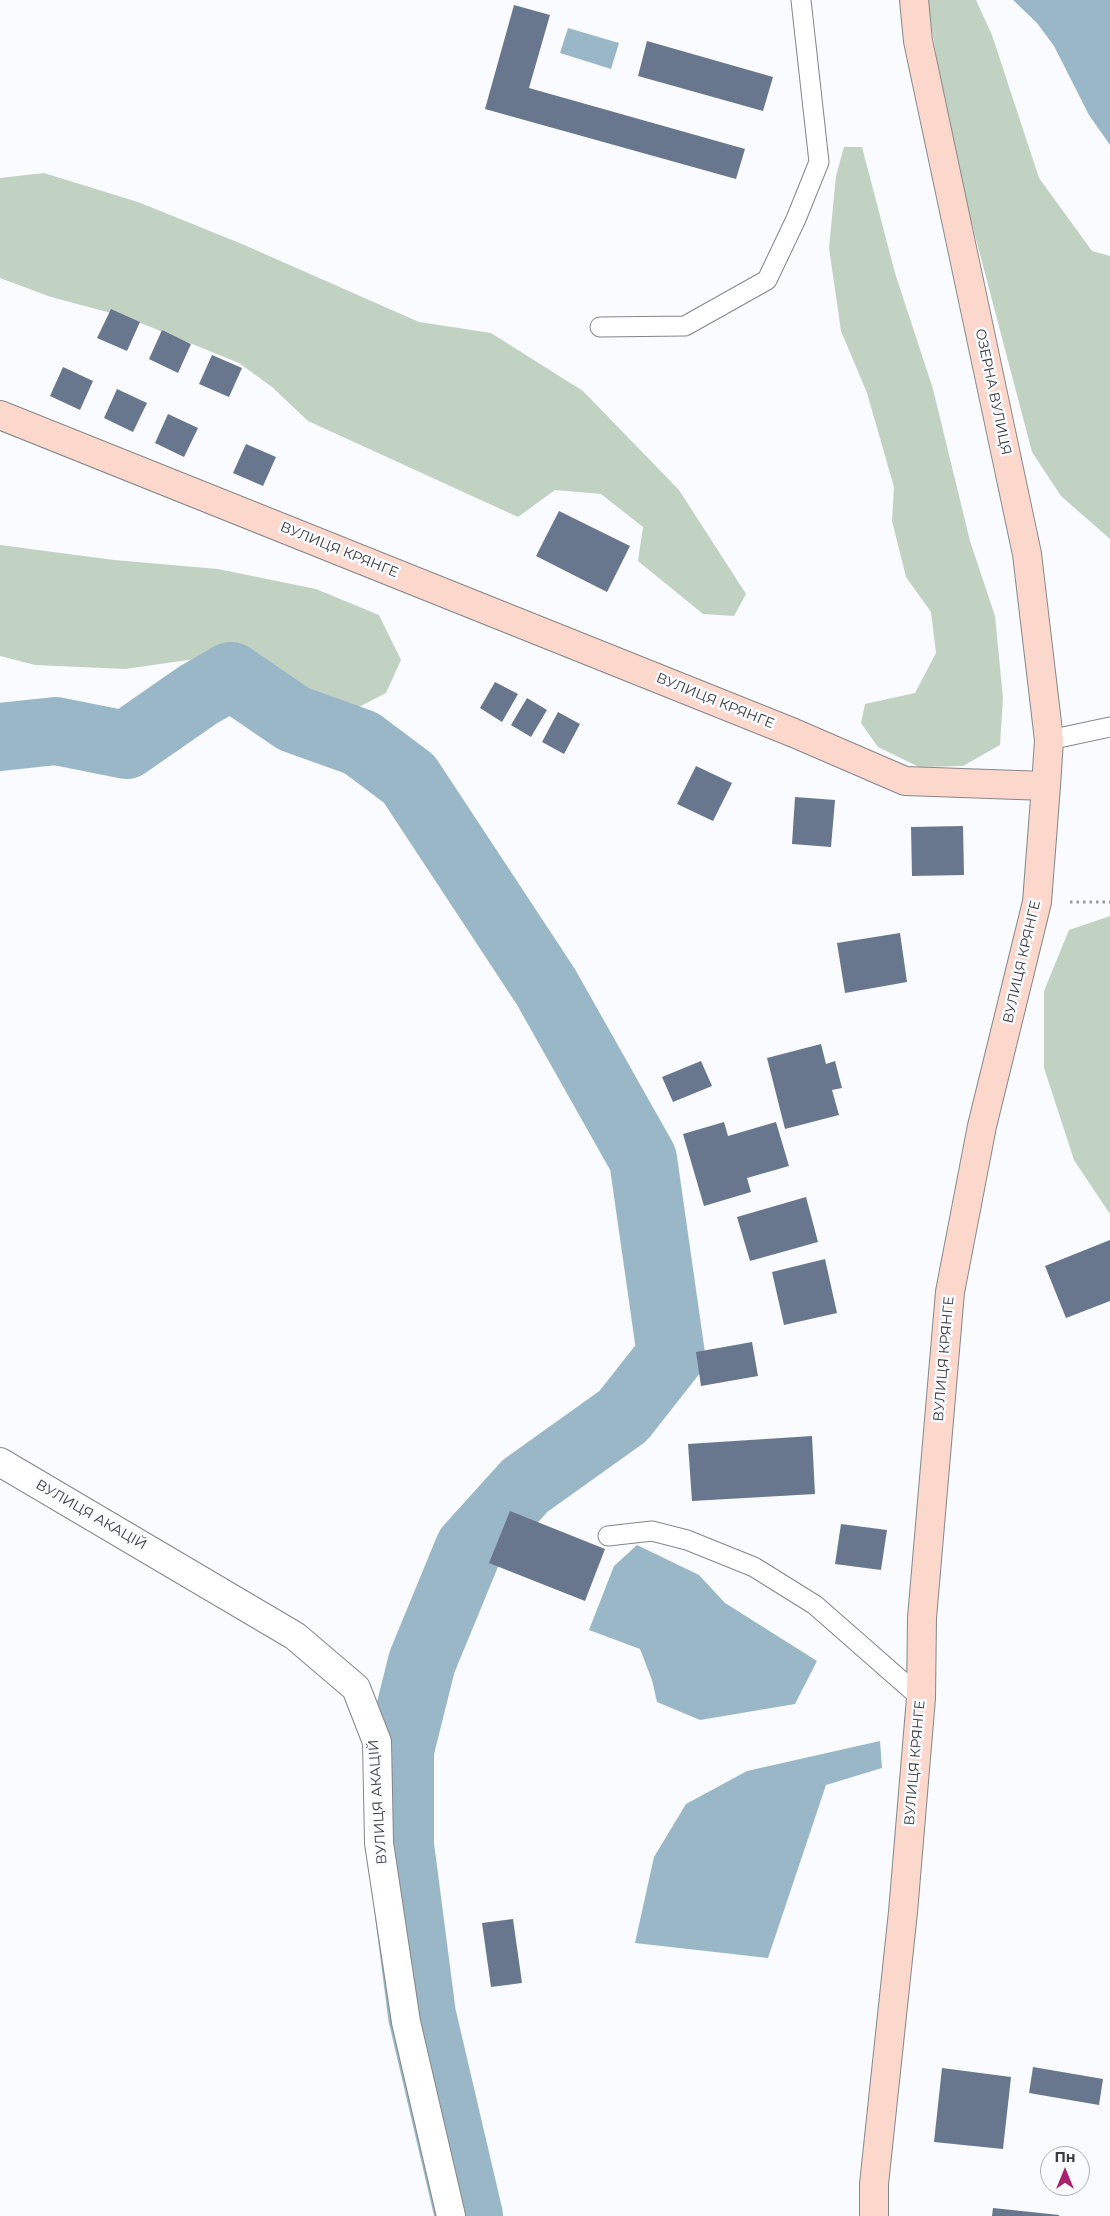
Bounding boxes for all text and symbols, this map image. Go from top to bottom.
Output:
street label: ОЗЕРНА ВУЛИЦЯ [971,327,1015,457]
street label: ВУЛИЦЯ КРЯНГЕ [278,519,400,581]
street label: ВУЛИЦЯ КРЯНГЕ [654,670,776,732]
street label: ВУЛИЦЯ КРЯНГЕ [1000,899,1044,1025]
street label: ВУЛИЦЯ КРЯНГЕ [930,1296,958,1422]
street label: ВУЛИЦЯ АКАЦІЙ [33,1476,149,1554]
street label: ВУЛИЦЯ КРЯНГЕ [901,1700,929,1826]
street label: ВУЛИЦЯ АКАЦІЙ [365,1739,391,1865]
north arrow [1040,2146,1090,2196]
text: Пн [1054,2148,1076,2166]

